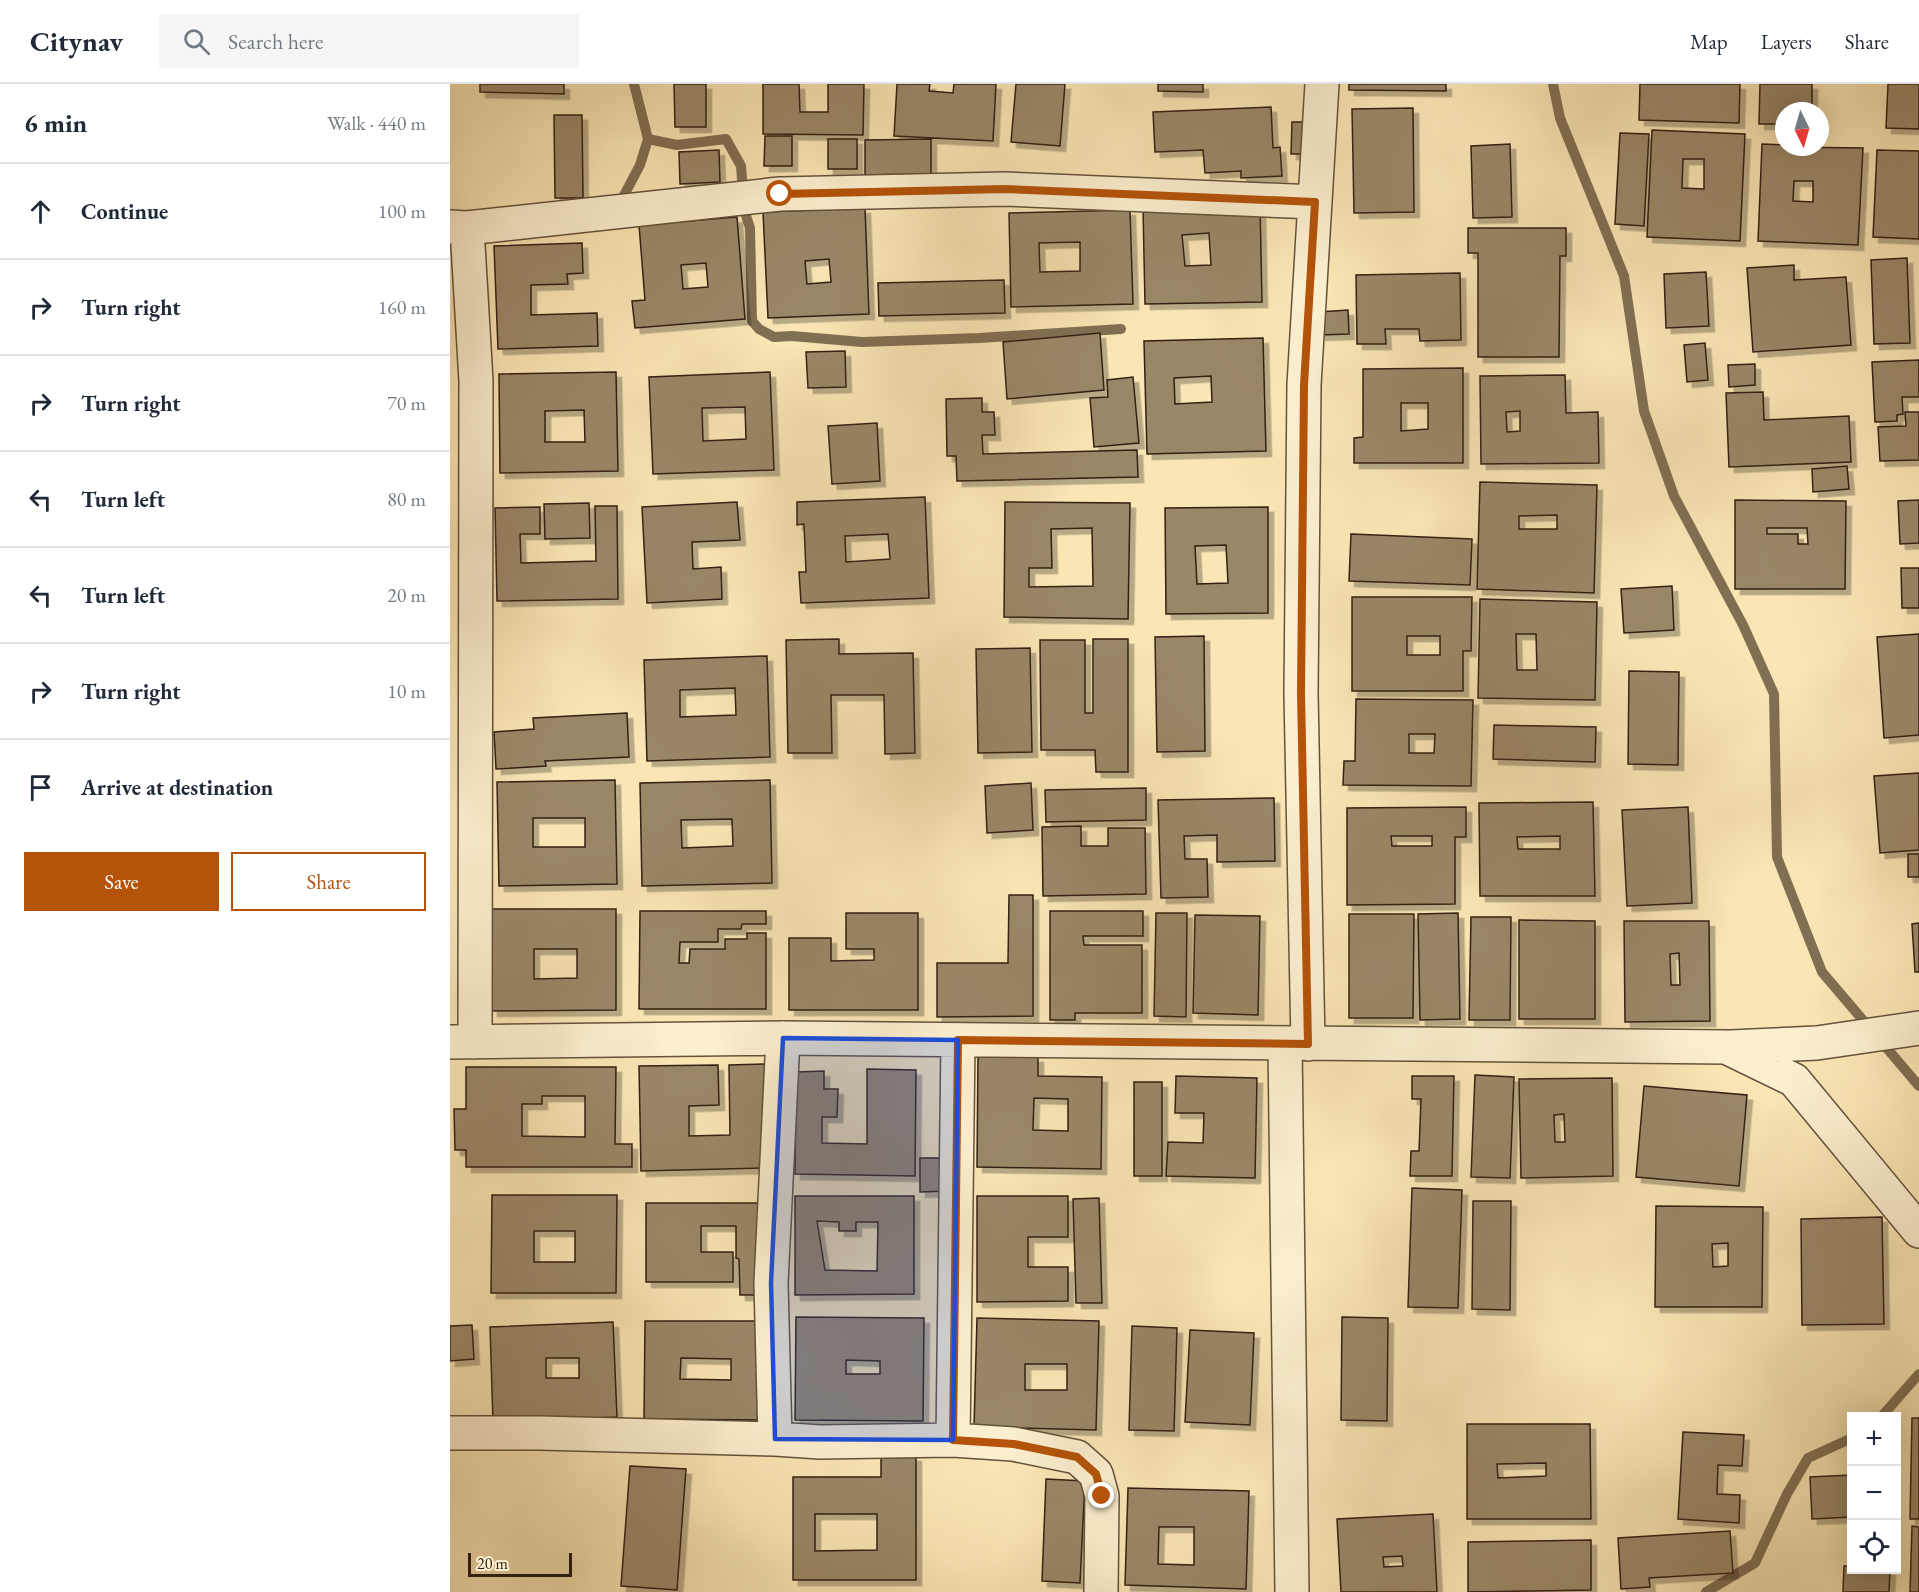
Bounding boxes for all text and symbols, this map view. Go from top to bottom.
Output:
search box [159,14,579,68]
text: Citynav [30,23,123,59]
icon: search [180,25,213,58]
text: Search here [228,27,324,56]
text: Map [1690,28,1728,55]
text: Layers [1761,28,1812,55]
text: Share [1845,28,1889,55]
north arrow [1775,102,1829,156]
text: 6 min [24,106,87,140]
text: Walk · 440 m [327,110,426,136]
route start [766,180,792,206]
icon: ahead [24,195,57,228]
text: Continue [81,197,168,226]
text: 100 m [378,198,426,224]
icon: right [24,291,57,324]
text: Turn right [81,293,180,322]
text: 160 m [378,294,426,320]
icon: right [24,387,57,420]
text: Turn right [81,389,180,418]
text: 70 m [387,390,426,416]
icon: left [24,483,57,516]
text: Turn left [81,485,165,514]
text: 80 m [387,486,426,512]
icon: left [24,579,57,612]
text: Turn left [81,581,165,610]
text: 20 m [387,582,426,608]
icon: right [24,675,57,708]
text: Turn right [81,677,180,706]
text: 10 m [387,678,426,704]
icon: arrive [24,771,57,804]
text: Arrive at destination [81,773,273,802]
button: Save [24,852,219,911]
button: Share [231,852,426,911]
map controls [1847,1412,1901,1574]
button: + [1847,1412,1901,1466]
button: − [1847,1466,1901,1520]
route end [1088,1482,1114,1508]
button: locate [1847,1520,1901,1574]
scale bar [468,1550,572,1578]
text: 20 m [477,1553,508,1574]

